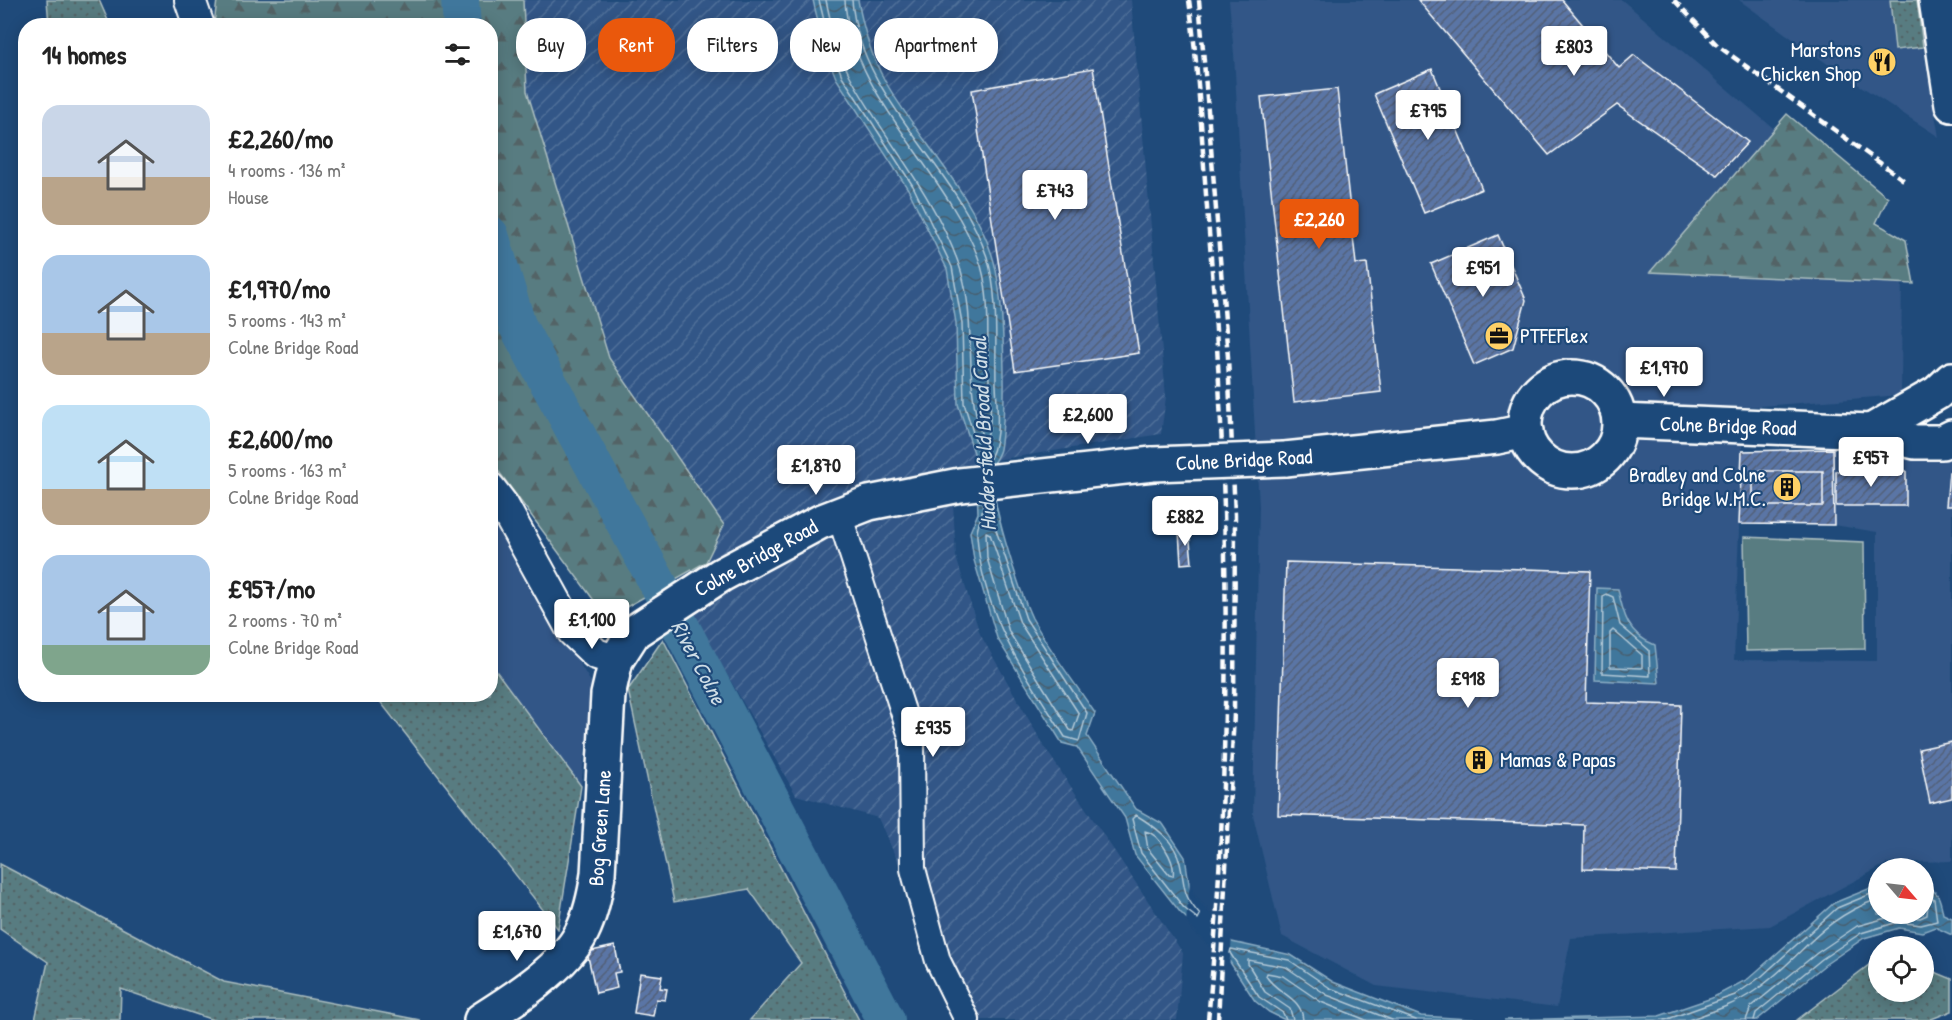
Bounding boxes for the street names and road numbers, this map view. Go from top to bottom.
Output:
street label: Colne Bridge Road [1659,409,1797,442]
street label: Colne Bridge Road [1175,441,1313,478]
street label: Colne Bridge Road [689,512,823,603]
street label: Bog Green Lane [581,769,618,887]

